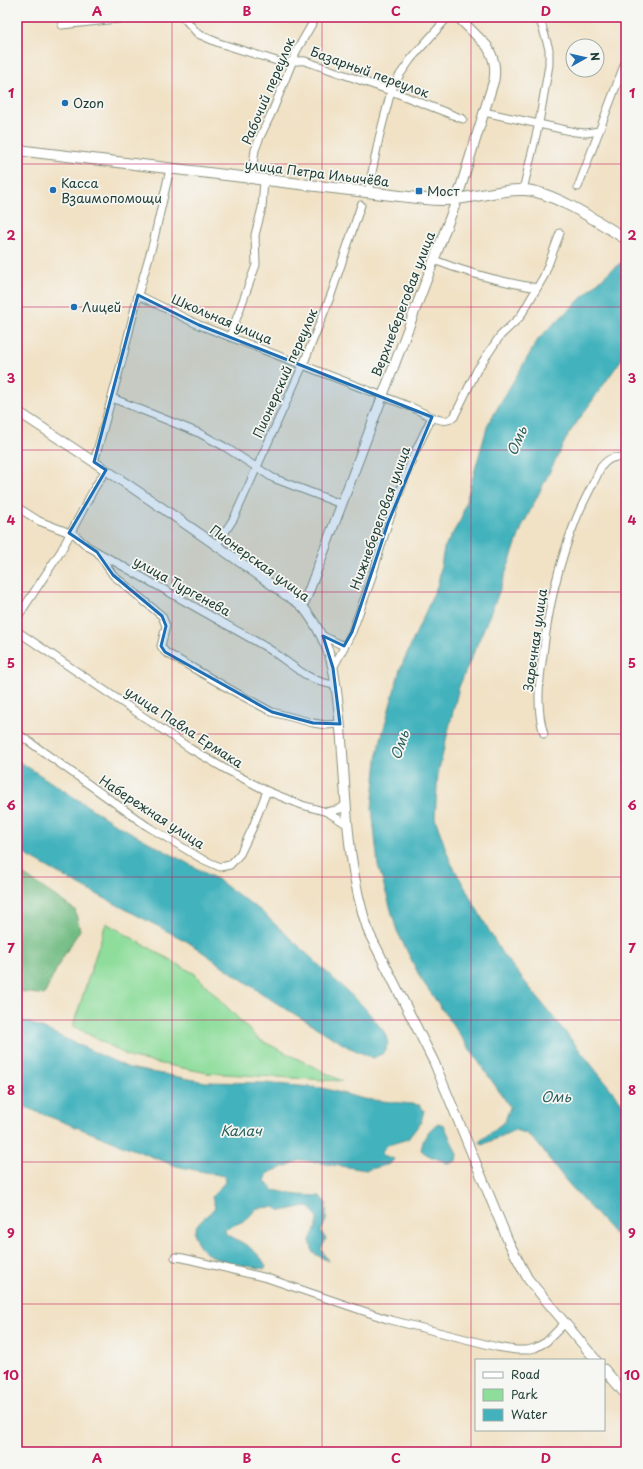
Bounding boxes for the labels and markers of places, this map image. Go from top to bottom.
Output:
place label: Ozon [73,93,104,112]
marker: Ozon [60,98,70,108]
place label: Касса Взаимопомощи [61,173,162,207]
place label: Мост [427,181,460,200]
marker: Касса Взаимопомощи [48,185,58,195]
marker: Мост [414,186,424,196]
place label: Лицей [82,297,122,316]
marker: Лицей [69,302,79,312]

